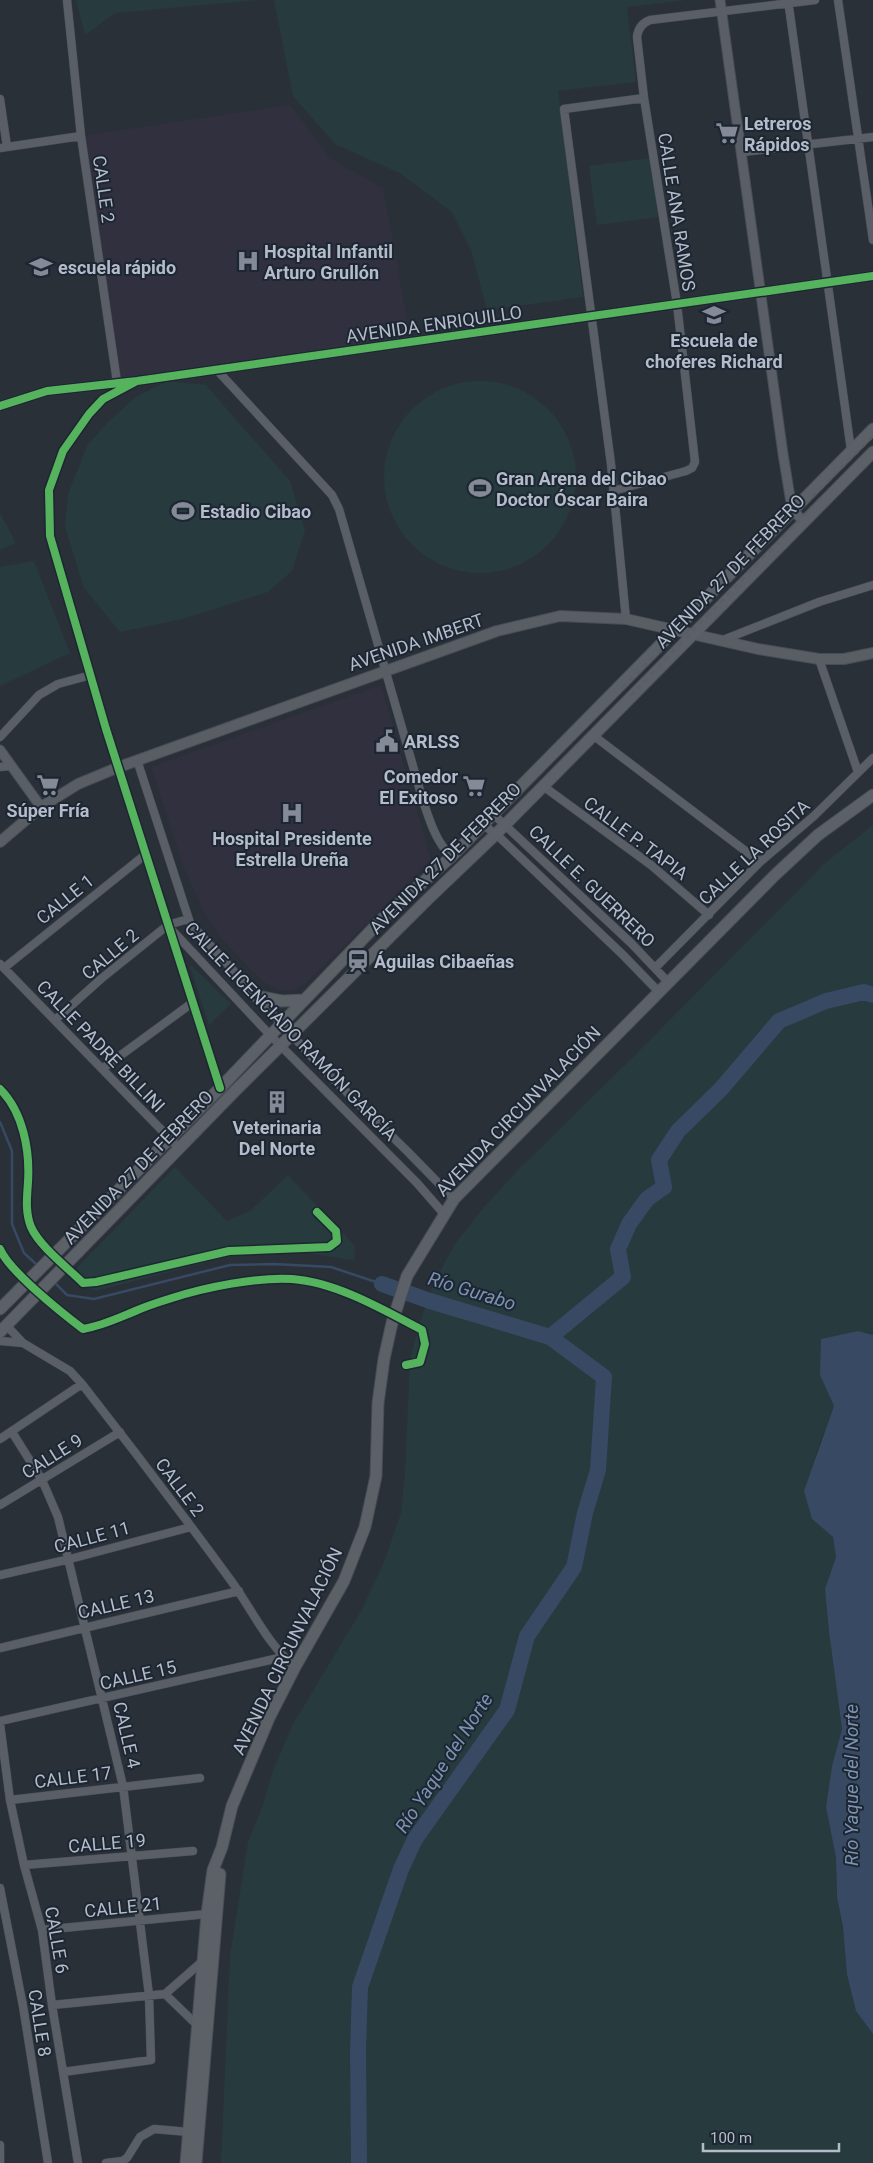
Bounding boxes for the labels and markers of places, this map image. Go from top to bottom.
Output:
place label: Letreros Rápidos [744,113,811,155]
supermarket icon: Letreros Rápidos [714,120,740,146]
place label: Hospital Infantil Arturo Grullón [264,241,393,283]
hospital icon: Hospital Infantil Arturo Grullón [235,248,261,274]
school or university icon: escuela rápido [28,254,54,280]
place label: escuela rápido [58,257,176,278]
school or university icon: Escuela de choferes Richard [701,302,727,328]
place label: Escuela de choferes Richard [645,330,783,372]
place label: Gran Arena del Cibao Doctor Óscar Baira [496,468,667,510]
sports icon: Gran Arena del Cibao Doctor Óscar Baira [467,475,493,501]
sports icon: Estadio Cibao [170,498,196,524]
place label: Estadio Cibao [200,501,311,522]
public building icon: ARLSS [374,728,400,754]
place label: ARLSS [404,731,460,752]
place label: Comedor El Exitoso [379,766,458,808]
supermarket icon: Súper Fría [35,772,61,798]
supermarket icon: Comedor El Exitoso [461,773,487,799]
place label: Súper Fría [7,800,90,821]
hospital icon: Hospital Presidente Estrella Ureña [279,800,305,826]
place label: Hospital Presidente Estrella Ureña [212,828,372,870]
station icon: Águilas Cibaeñas [345,948,371,974]
place label: Águilas Cibaeñas [374,951,514,972]
building icon: Veterinaria Del Norte [264,1089,290,1115]
place label: Veterinaria Del Norte [233,1117,322,1159]

